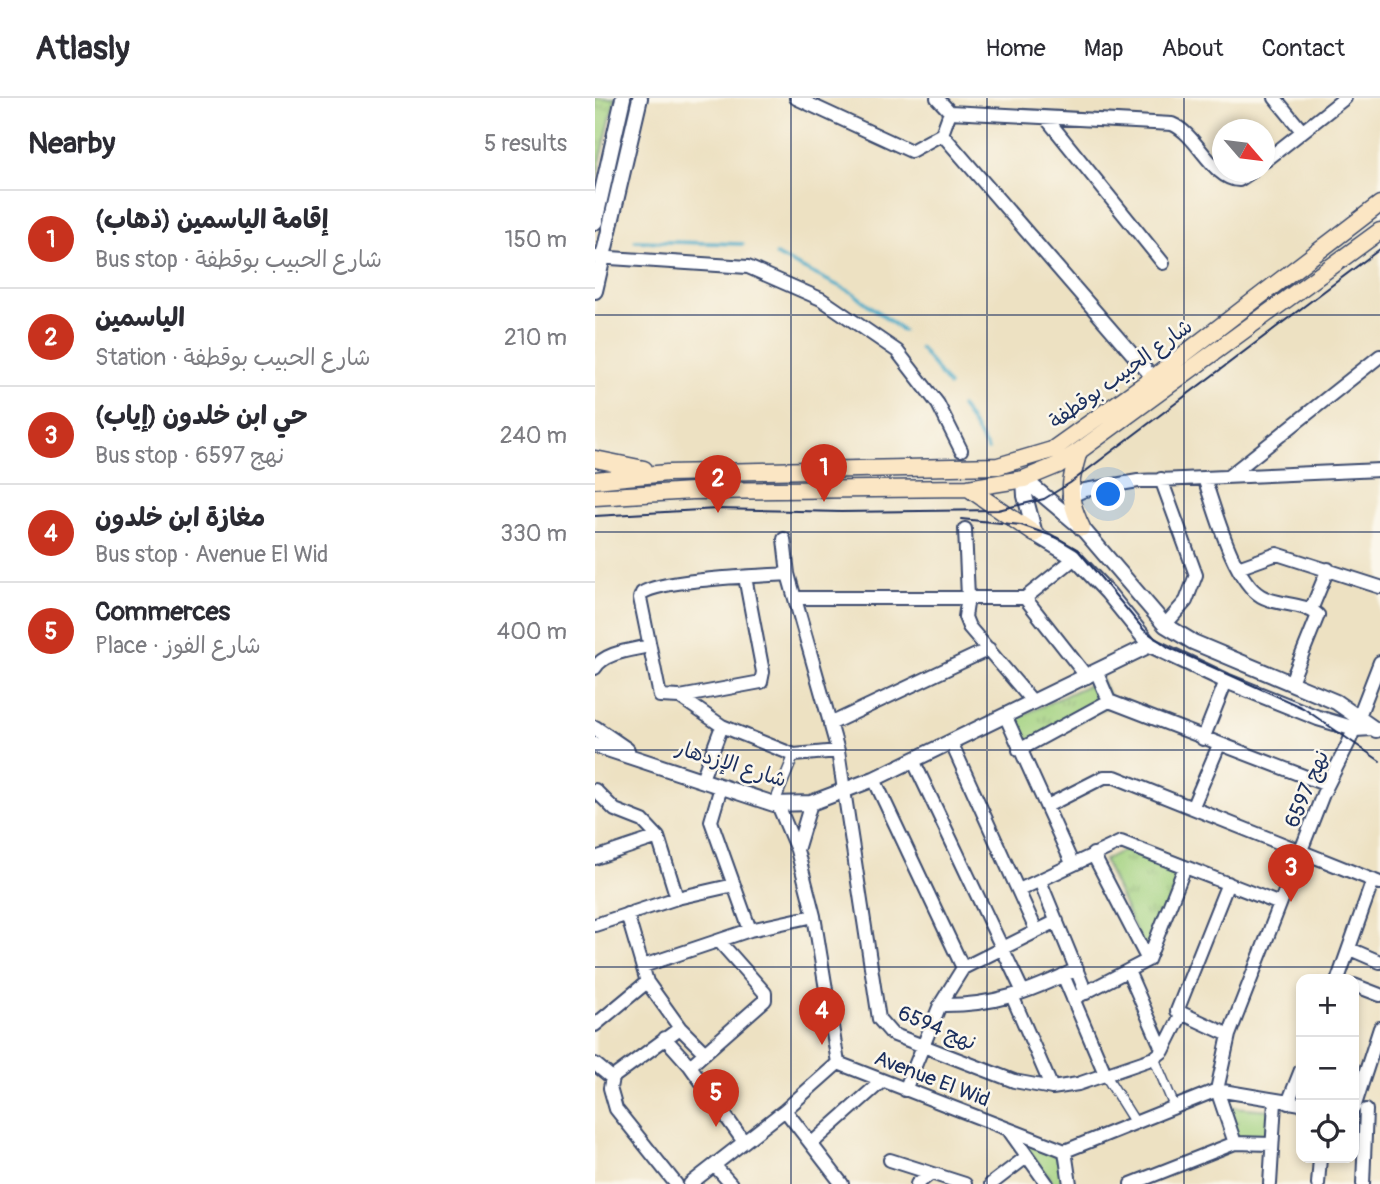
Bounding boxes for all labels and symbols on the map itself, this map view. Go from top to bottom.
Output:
north arrow [1212,119,1275,182]
street label: شارع الحبيب بوقطفة [1044,313,1199,436]
pin: 1 [801,444,847,502]
pin: 2 [695,455,741,513]
your location [1091,477,1125,511]
street label: شارع الإزدهار [671,734,790,795]
street label: نهج 6597 [1279,746,1335,832]
pin: 3 [1268,844,1314,902]
pin: 4 [799,987,845,1045]
street label: نهج 6594 [894,999,980,1057]
street label: Avenue El Wid [870,1045,994,1113]
pin: 5 [693,1069,739,1127]

